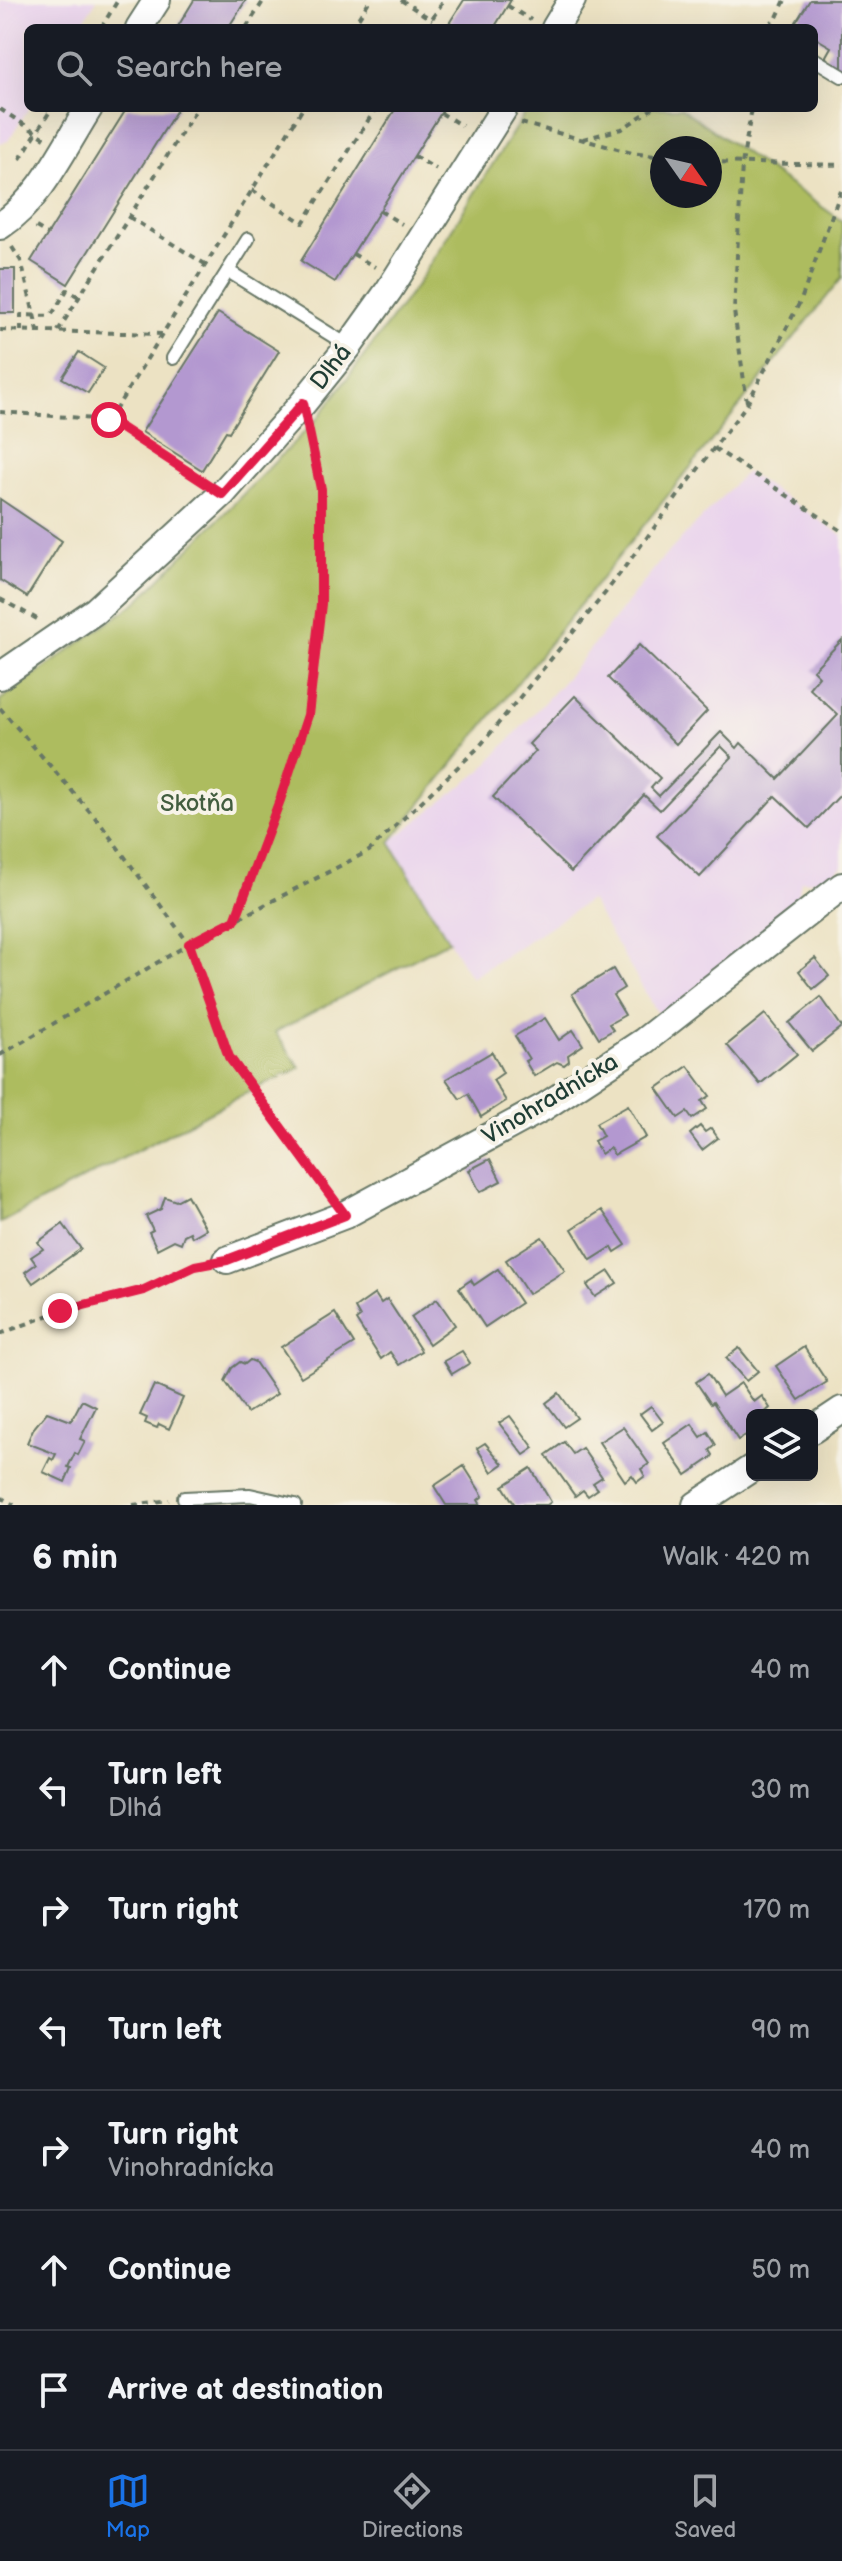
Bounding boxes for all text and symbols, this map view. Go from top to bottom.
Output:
search box [24,24,818,112]
icon: search [52,46,96,90]
text: Search here [116,50,282,86]
north arrow [650,136,722,208]
street label: Dlhá [304,338,358,396]
route start [91,402,127,438]
park label: Skotňa [160,789,234,818]
street label: Vinohradnícka [477,1047,623,1151]
route end [42,1293,78,1329]
map controls [746,1409,818,1481]
button: layers [746,1409,818,1481]
text: 6 min [32,1537,118,1578]
text: Walk · 420 m [663,1542,810,1573]
icon: ahead [32,1648,76,1692]
text: Continue [108,1652,231,1688]
text: 40 m [750,1655,810,1686]
text: Turn left [108,1757,222,1793]
icon: left [32,1768,76,1812]
text: 30 m [750,1775,810,1806]
text: Dlhá [108,1793,162,1824]
icon: right [32,1888,76,1932]
text: Turn right [108,1892,239,1928]
text: 170 m [743,1895,810,1926]
icon: left [32,2008,76,2052]
text: Turn left [108,2012,222,2048]
text: 90 m [751,2015,810,2046]
text: Turn right [108,2117,239,2153]
icon: right [32,2128,76,2172]
text: 40 m [750,2135,810,2166]
text: Vinohradnícka [108,2153,274,2184]
icon: ahead [32,2248,76,2292]
text: Continue [108,2252,231,2288]
text: 50 m [751,2255,810,2286]
icon: arrive [32,2368,76,2412]
text: Arrive at destination [108,2372,384,2408]
tab: Map [106,2469,150,2544]
tab: Directions [362,2469,463,2544]
tab: Saved [674,2469,736,2544]

